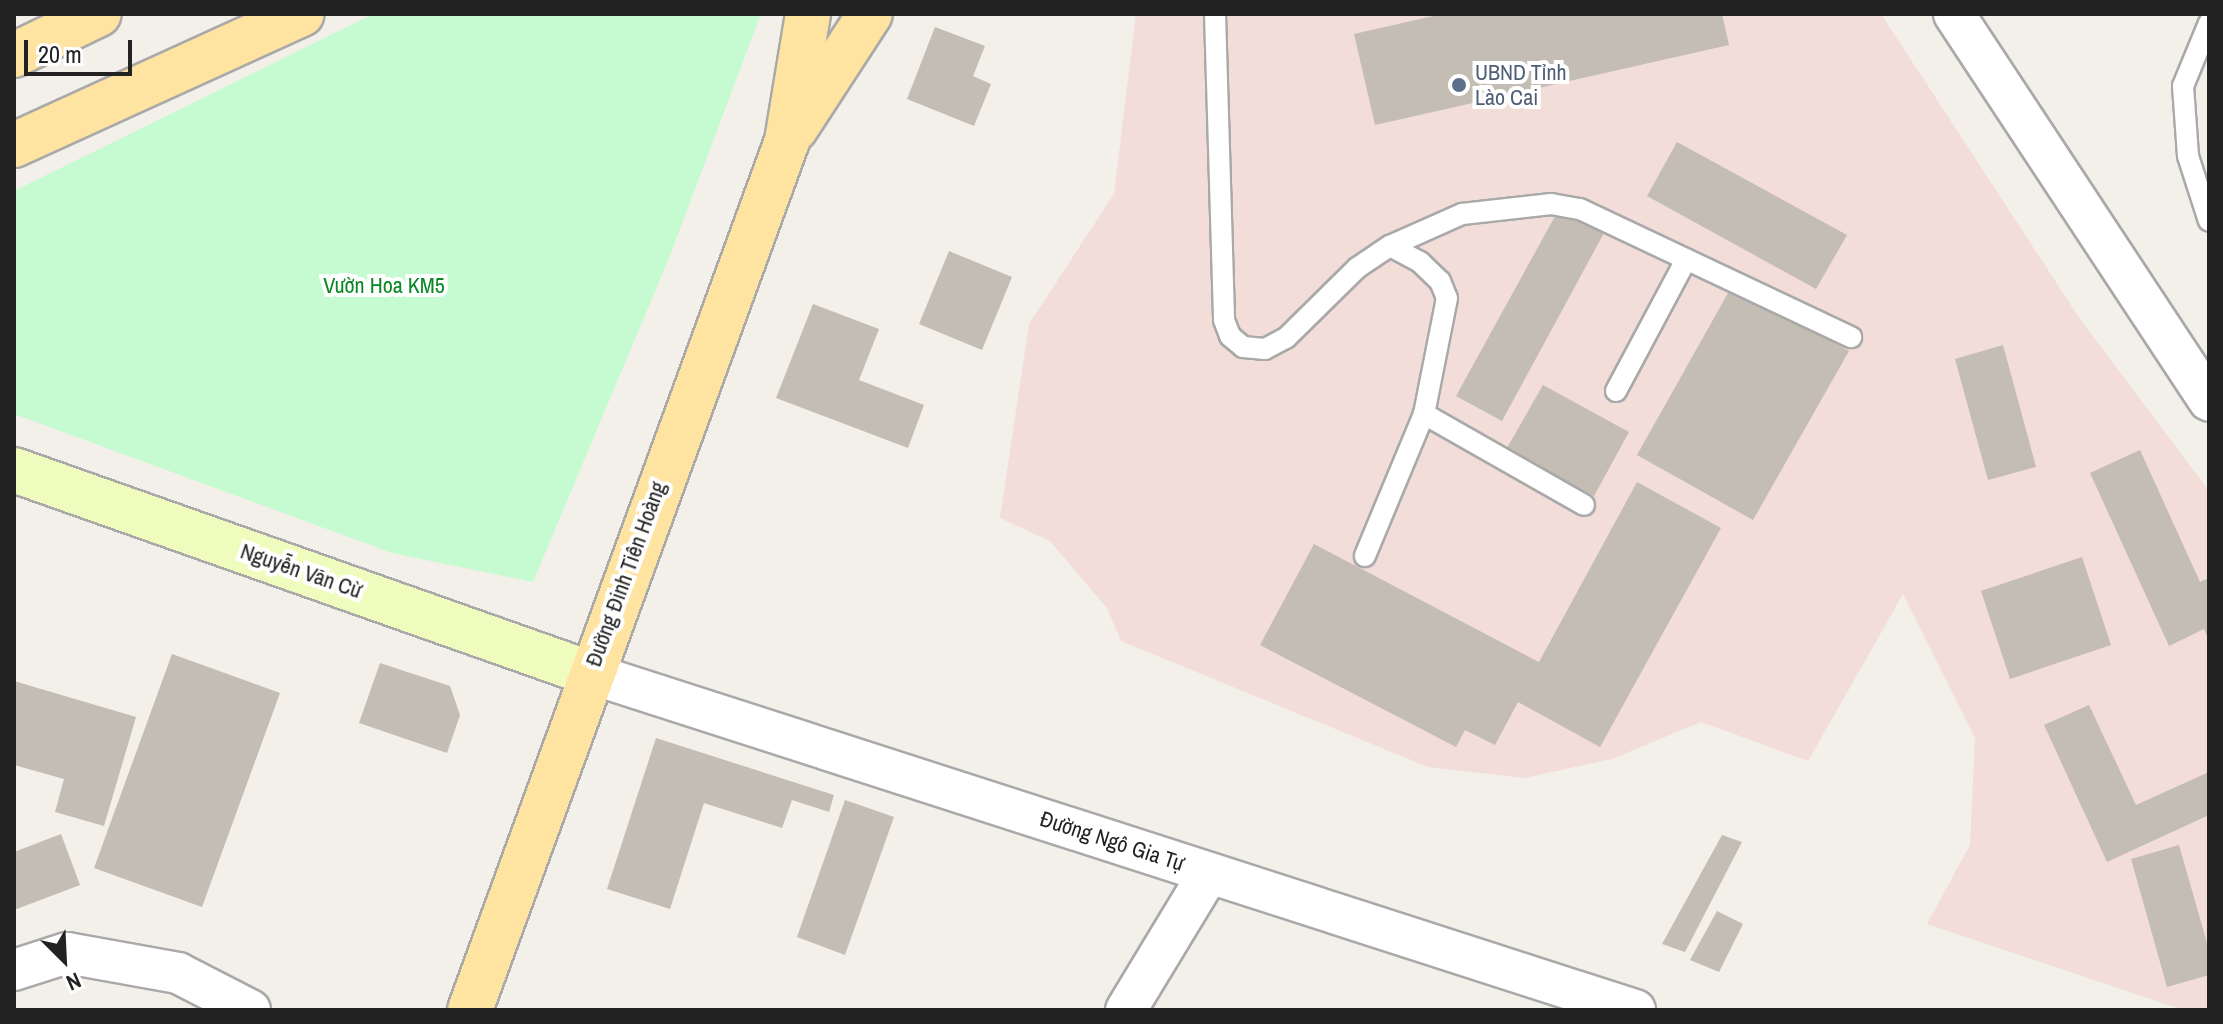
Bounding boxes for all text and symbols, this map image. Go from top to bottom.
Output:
scale bar [28,24,136,74]
text: 20 m [38,38,82,70]
place label: UBND Tỉnh Lào Cai [1475,59,1567,110]
marker: UBND Tỉnh Lào Cai [1450,76,1468,94]
park label: Vườn Hoa KM5 [323,273,445,299]
street label: Đường Đinh Tiên Hoàng [580,478,672,670]
street label: Nguyễn Văn Cừ [237,538,365,604]
street label: Đường Ngô Gia Tự [1037,805,1187,877]
north arrow [24,920,104,1000]
text: N [62,966,86,998]

